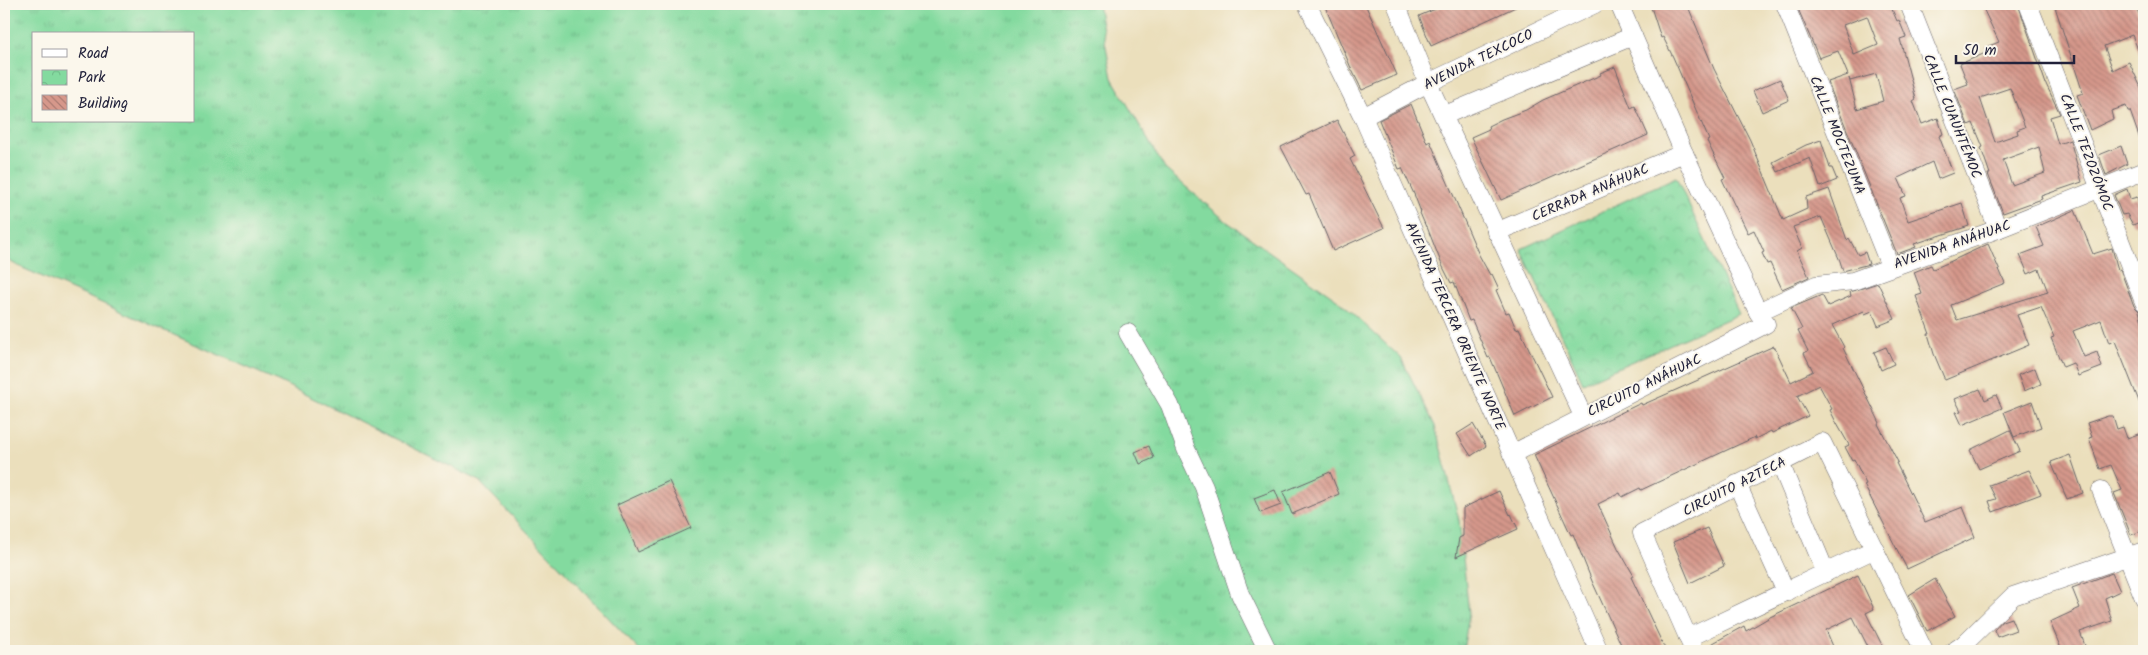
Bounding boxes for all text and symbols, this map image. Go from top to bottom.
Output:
street label: AVENIDA TEXCOCO [1420,24,1537,96]
legend [32,32,195,122]
scale bar [1956,32,2073,64]
text: 50 m [1963,39,1997,63]
text: Road [78,42,109,66]
street label: CALLE CUAUHTÉMOC [1917,51,1987,182]
text: Park [78,66,106,90]
street label: CALLE MOCTEZUMA [1803,73,1871,198]
street label: CALLE TEZOZÓMOC [2054,90,2119,214]
text: Building [78,92,128,116]
street label: CERRADA ANÁHUAC [1528,158,1653,228]
street label: AVENIDA ANÁHUAC [1891,215,2014,275]
street label: AVENIDA TERCERA ORIENTE NORTE [1399,219,1511,435]
street label: CIRCUITO ANÁHUAC [1584,349,1705,423]
street label: CIRCUITO AZTECA [1679,451,1790,522]

